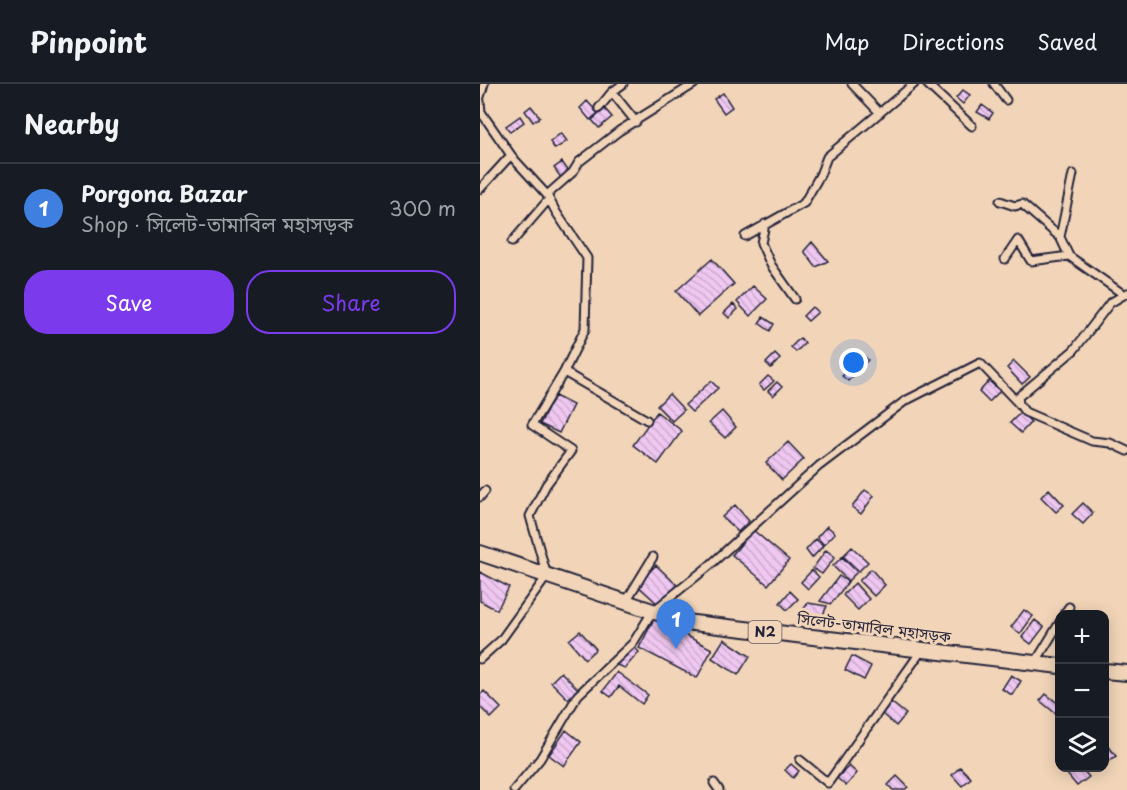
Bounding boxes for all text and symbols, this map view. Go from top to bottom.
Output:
text: Pinpoint [30,20,147,63]
text: Map [824,25,869,57]
text: Directions [902,25,1004,57]
text: Saved [1037,25,1097,57]
text: Nearby [24,104,119,143]
text: Porgona Bazar [81,176,248,209]
text: 1 [39,193,48,223]
text: 300 m [389,193,456,223]
text: Shop · সিলেট-তামাবিল মহাসড়ক [81,209,353,239]
button: Save [24,270,234,334]
button: Share [246,270,456,334]
your location [839,348,868,377]
pin: 1 [656,600,696,649]
street label: সিলেট-তামাবিল মহাসড়ক [795,606,953,647]
map controls [1055,610,1109,772]
button: + [1055,610,1109,664]
road number: N2 [748,621,782,643]
button: − [1055,664,1109,718]
button: layers [1055,718,1109,772]

